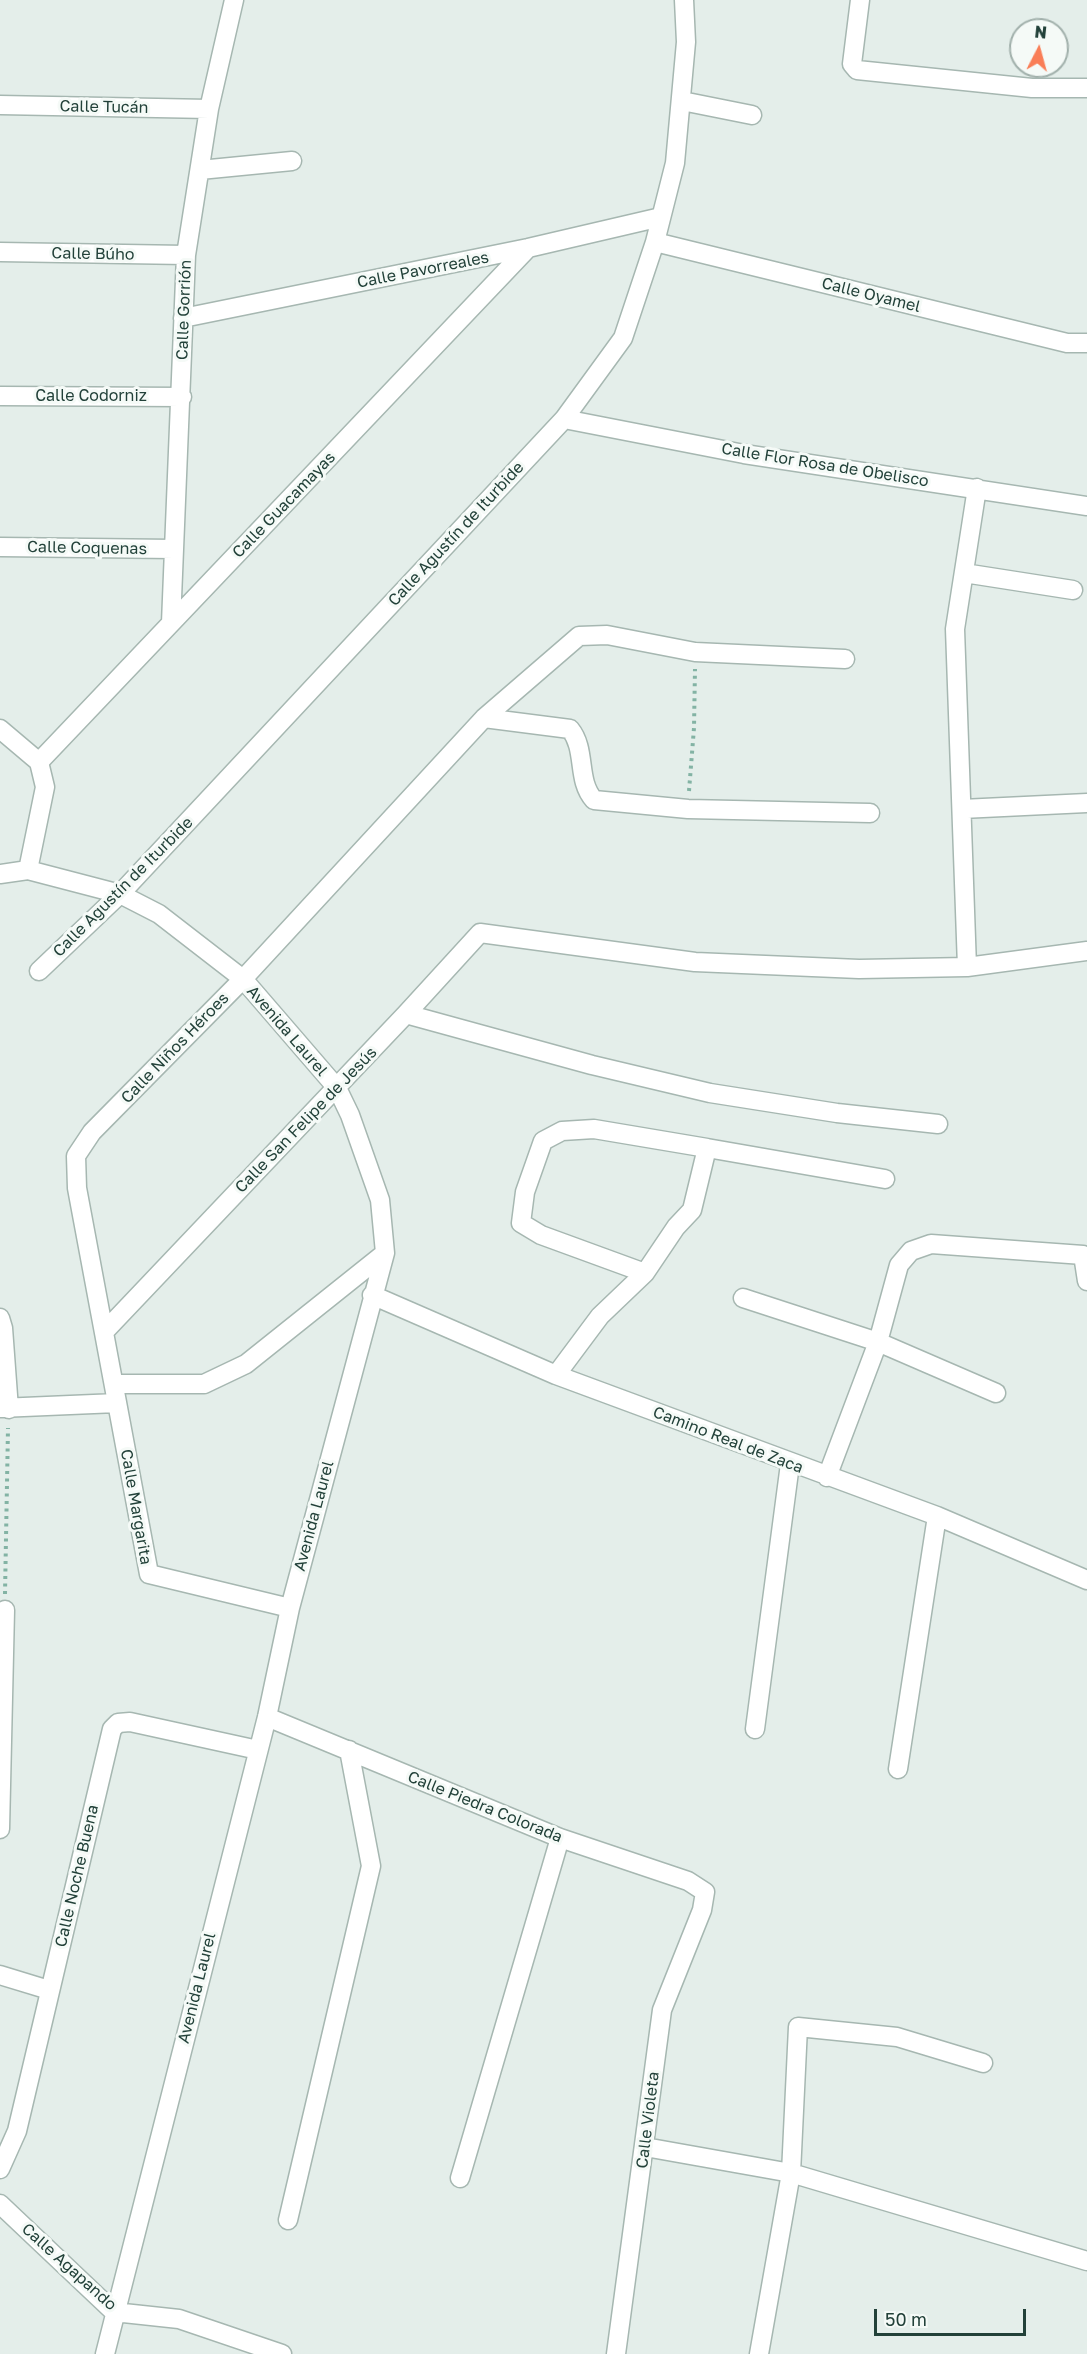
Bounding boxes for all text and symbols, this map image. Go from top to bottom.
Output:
north arrow [1009,18,1069,78]
text: N [1034,22,1048,43]
street label: Calle Tucán [59,97,149,117]
street label: Calle Búho [51,244,135,264]
street label: Calle Pavorreales [355,248,491,292]
street label: Calle Gorrión [173,260,195,360]
street label: Calle Oyamel [820,273,922,317]
street label: Calle Codorniz [35,386,147,406]
street label: Calle Flor Rosa de Obelisco [720,439,930,491]
street label: Calle Guacamayas [228,448,340,562]
street label: Calle Agustín de Iturbide [384,458,528,610]
street label: Calle Coquenas [27,537,147,559]
street label: Calle Agustín de Iturbide [49,813,197,961]
street label: Avenida Laurel [243,982,331,1080]
street label: Calle Niños Héroes [117,989,233,1107]
street label: Calle San Felipe de Jesús [231,1043,381,1197]
street label: Camino Real de Zaca [650,1402,806,1478]
street label: Calle Margarita [116,1448,156,1566]
street label: Avenida Laurel [290,1459,338,1573]
street label: Calle Piedra Colorada [405,1767,565,1847]
street label: Calle Noche Buena [51,1803,103,1949]
street label: Avenida Laurel [174,1931,220,2045]
street label: Calle Violeta [633,2070,663,2170]
street label: Calle Agapando [18,2219,120,2315]
scale bar [877,2297,1028,2335]
text: 50 m [885,2308,927,2330]

